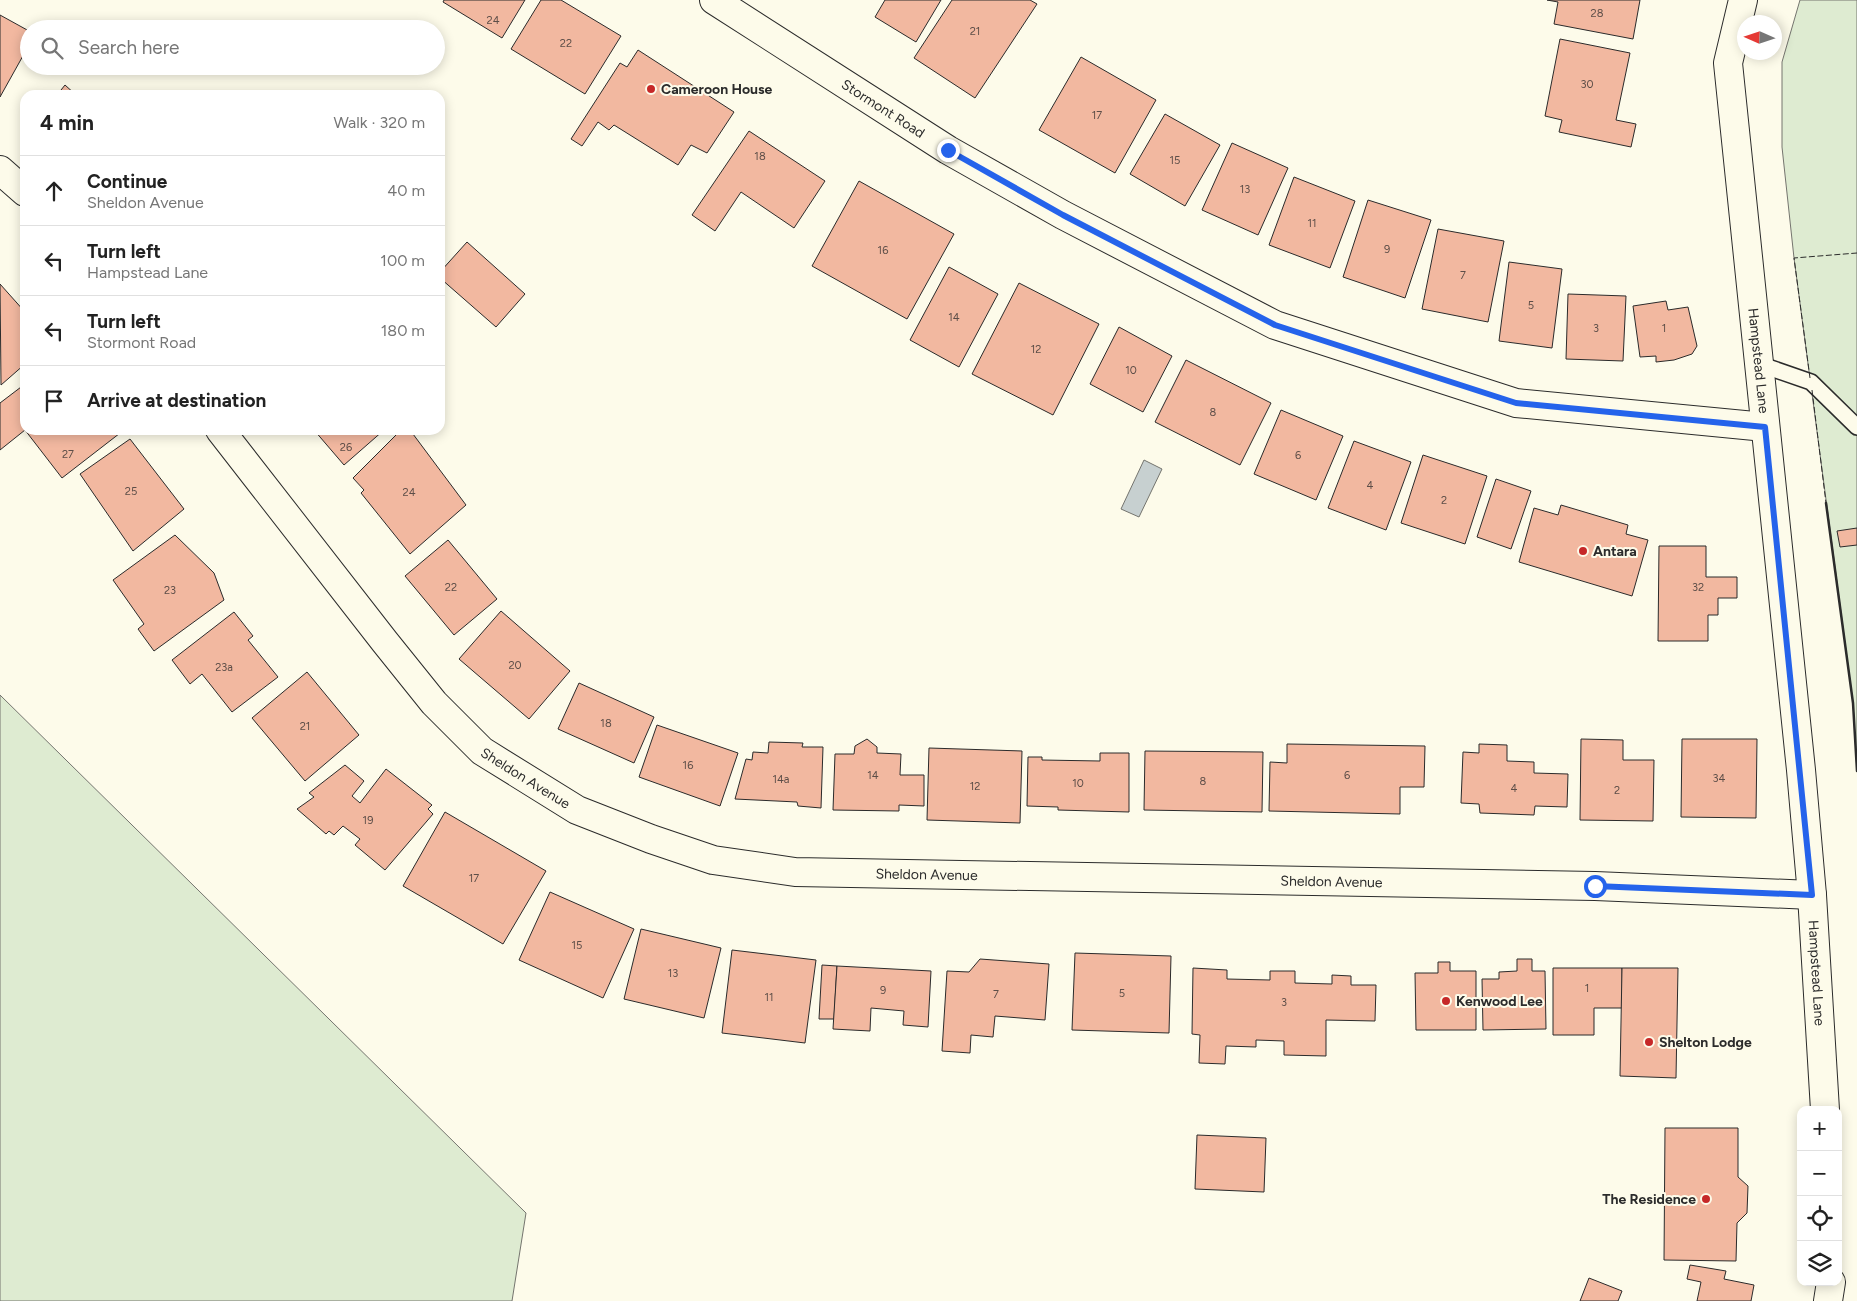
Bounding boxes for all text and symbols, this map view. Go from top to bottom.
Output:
house number: 28 [1591,7,1604,20]
house number: 24 [487,14,500,27]
north arrow [1737,15,1782,60]
search box [20,20,445,75]
house number: 21 [970,25,980,38]
icon: search [38,34,66,62]
text: Search here [78,36,180,59]
house number: 22 [560,37,572,50]
street label: Stormont Road [838,76,928,142]
house number: 30 [1580,78,1594,91]
place label: Cameroon House [661,81,773,98]
marker: Cameroon House [645,83,657,95]
house number: 17 [1092,109,1102,122]
text: 4 min [40,110,94,135]
text: Walk · 320 m [333,113,425,132]
route end [937,139,960,162]
house number: 18 [754,150,766,163]
house number: 15 [1170,154,1180,167]
text: Continue [87,170,167,193]
icon: ahead [40,177,68,205]
text: 40 m [387,181,425,200]
house number: 13 [1240,183,1250,196]
text: Sheldon Avenue [87,193,204,212]
house number: 11 [1307,217,1317,230]
text: Turn left [87,240,161,263]
house number: 9 [1384,243,1390,256]
house number: 16 [878,244,888,257]
icon: left [40,247,68,275]
text: 100 m [380,251,425,270]
text: Hampstead Lane [87,263,208,282]
house number: 7 [1460,269,1466,282]
house number: 5 [1528,299,1534,312]
street label: Hampstead Lane [1744,307,1772,415]
text: Turn left [87,310,161,333]
house number: 14 [948,311,960,324]
icon: left [40,317,68,345]
text: 180 m [381,321,425,340]
house number: 3 [1593,322,1599,335]
house number: 1 [1662,322,1666,335]
text: Stormont Road [87,333,196,352]
house number: 12 [1031,343,1041,356]
house number: 10 [1125,364,1137,377]
icon: arrive [40,387,68,415]
text: Arrive at destination [87,389,266,412]
house number: 8 [1210,406,1217,419]
house number: 26 [340,441,352,454]
house number: 27 [62,448,74,461]
house number: 6 [1295,449,1301,462]
house number: 4 [1367,479,1374,492]
house number: 25 [125,485,137,498]
house number: 24 [403,486,416,499]
house number: 2 [1441,494,1447,507]
place label: Antara [1593,543,1637,560]
marker: Antara [1577,545,1589,557]
house number: 22 [445,581,457,594]
house number: 32 [1692,581,1704,594]
house number: 23 [164,584,176,597]
house number: 20 [508,659,522,672]
house number: 23a [215,661,233,674]
house number: 18 [600,717,612,730]
house number: 21 [300,720,310,733]
street label: Sheldon Avenue [477,744,573,813]
house number: 16 [683,759,693,772]
house number: 14 [867,769,879,782]
house number: 6 [1344,769,1350,782]
house number: 34 [1713,772,1726,785]
house number: 14a [773,773,789,786]
house number: 8 [1200,775,1207,788]
house number: 10 [1072,777,1084,790]
house number: 12 [970,780,980,793]
house number: 4 [1511,782,1518,795]
house number: 2 [1614,784,1620,797]
house number: 19 [363,814,373,827]
street label: Sheldon Avenue [875,865,978,884]
house number: 17 [469,872,479,885]
street label: Sheldon Avenue [1280,872,1383,891]
route start [1584,875,1607,898]
street label: Hampstead Lane [1805,919,1828,1027]
house number: 15 [572,939,582,952]
house number: 13 [668,967,678,980]
house number: 1 [1585,982,1589,995]
house number: 9 [880,984,886,997]
house number: 5 [1119,987,1125,1000]
house number: 7 [993,988,999,1001]
house number: 11 [764,991,774,1004]
place label: Kenwood Lee [1456,993,1543,1010]
marker: Kenwood Lee [1440,995,1452,1007]
house number: 3 [1281,996,1287,1009]
place label: Shelton Lodge [1659,1034,1752,1051]
marker: Shelton Lodge [1643,1036,1655,1048]
map controls [1797,1106,1842,1286]
button: + [1797,1106,1842,1151]
button: − [1797,1151,1842,1196]
place label: The Residence [1602,1191,1696,1208]
marker: The Residence [1700,1193,1712,1205]
button: locate [1797,1196,1842,1241]
button: layers [1797,1241,1842,1286]

